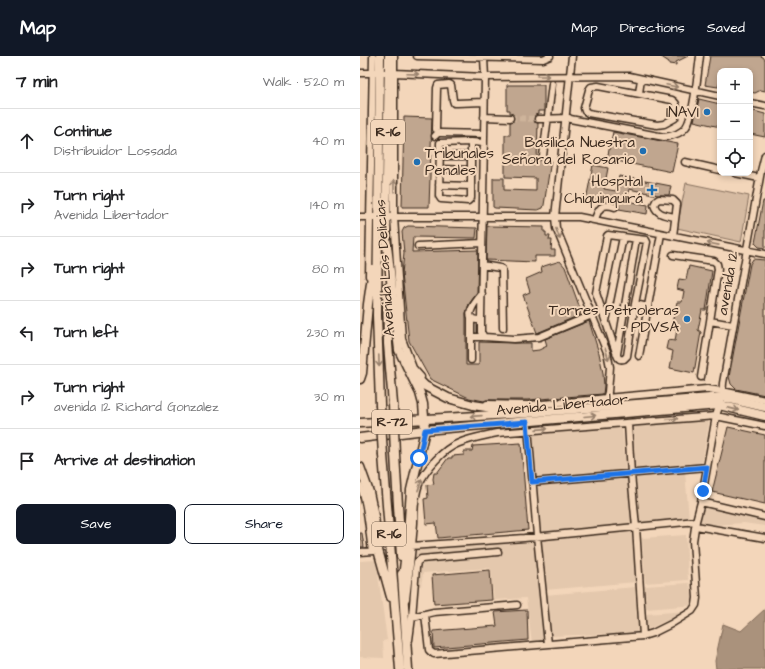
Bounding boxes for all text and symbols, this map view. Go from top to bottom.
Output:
text: Map [20,15,56,42]
text: Map [571,18,598,38]
text: Directions [620,18,685,38]
text: Saved [707,18,745,38]
map controls [717,68,753,176]
button: + [717,68,753,104]
text: 7 min [16,70,58,94]
one-way arrow [406,70,419,78]
one-way arrow [536,72,549,80]
text: Walk · 520 m [263,73,344,91]
one-way arrow [665,82,678,90]
place label: INAVI [666,102,699,123]
button: − [717,104,753,140]
marker: INAVI [702,107,712,117]
road number: R-16 [371,120,405,144]
text: Continue [54,121,112,142]
icon: ahead [16,130,38,152]
text: 40 m [312,132,344,150]
place label: Basílica Nuestra Señora del Rosario [502,132,636,170]
button: locate [717,140,753,176]
text: Distribuidor Lossada [54,142,177,160]
place label: Tribunales Penales [425,143,495,181]
marker: Basílica Nuestra Señora del Rosario [638,146,648,156]
marker: Tribunales Penales [412,157,422,167]
place label: Hospital Chiquinquirá [564,171,643,209]
one-way arrow [390,180,398,193]
marker: Hospital Chiquinquirá [646,184,658,196]
text: Turn right [54,185,125,206]
icon: right [16,194,38,216]
text: 140 m [310,196,344,214]
street label: Avenida Las Delicias [370,198,400,337]
text: Avenida Libertador [54,206,169,224]
one-way arrow [555,227,563,239]
one-way arrow [707,239,720,247]
street label: avenida 12 [712,249,744,317]
icon: right [16,258,38,280]
text: Turn right [54,258,125,279]
text: 80 m [312,260,344,278]
place label: Torres Petroleras - PDVSA [549,300,679,338]
marker: Torres Petroleras - PDVSA [682,314,692,324]
icon: left [16,322,38,344]
text: Turn left [54,322,118,343]
text: 230 m [306,324,344,342]
one-way arrow [604,347,611,360]
one-way arrow [375,354,382,367]
text: Turn right [54,377,125,398]
icon: right [16,386,38,408]
text: 30 m [314,388,344,406]
street label: Avenida Libertador [495,389,629,421]
text: avenida 12 Richard Gonzalez [54,398,219,416]
one-way arrow [726,405,739,413]
road number: R-72 [372,410,412,434]
one-way arrow [470,413,483,420]
one-way arrow [583,413,596,420]
one-way arrow [665,416,678,423]
one-way arrow [535,426,548,433]
route start [410,449,428,467]
icon: arrive [16,450,38,472]
text: Arrive at destination [54,450,195,471]
one-way arrow [417,480,425,492]
route end [694,482,712,500]
button: Save [16,504,176,544]
button: Share [184,504,344,544]
road number: R-16 [372,522,406,546]

